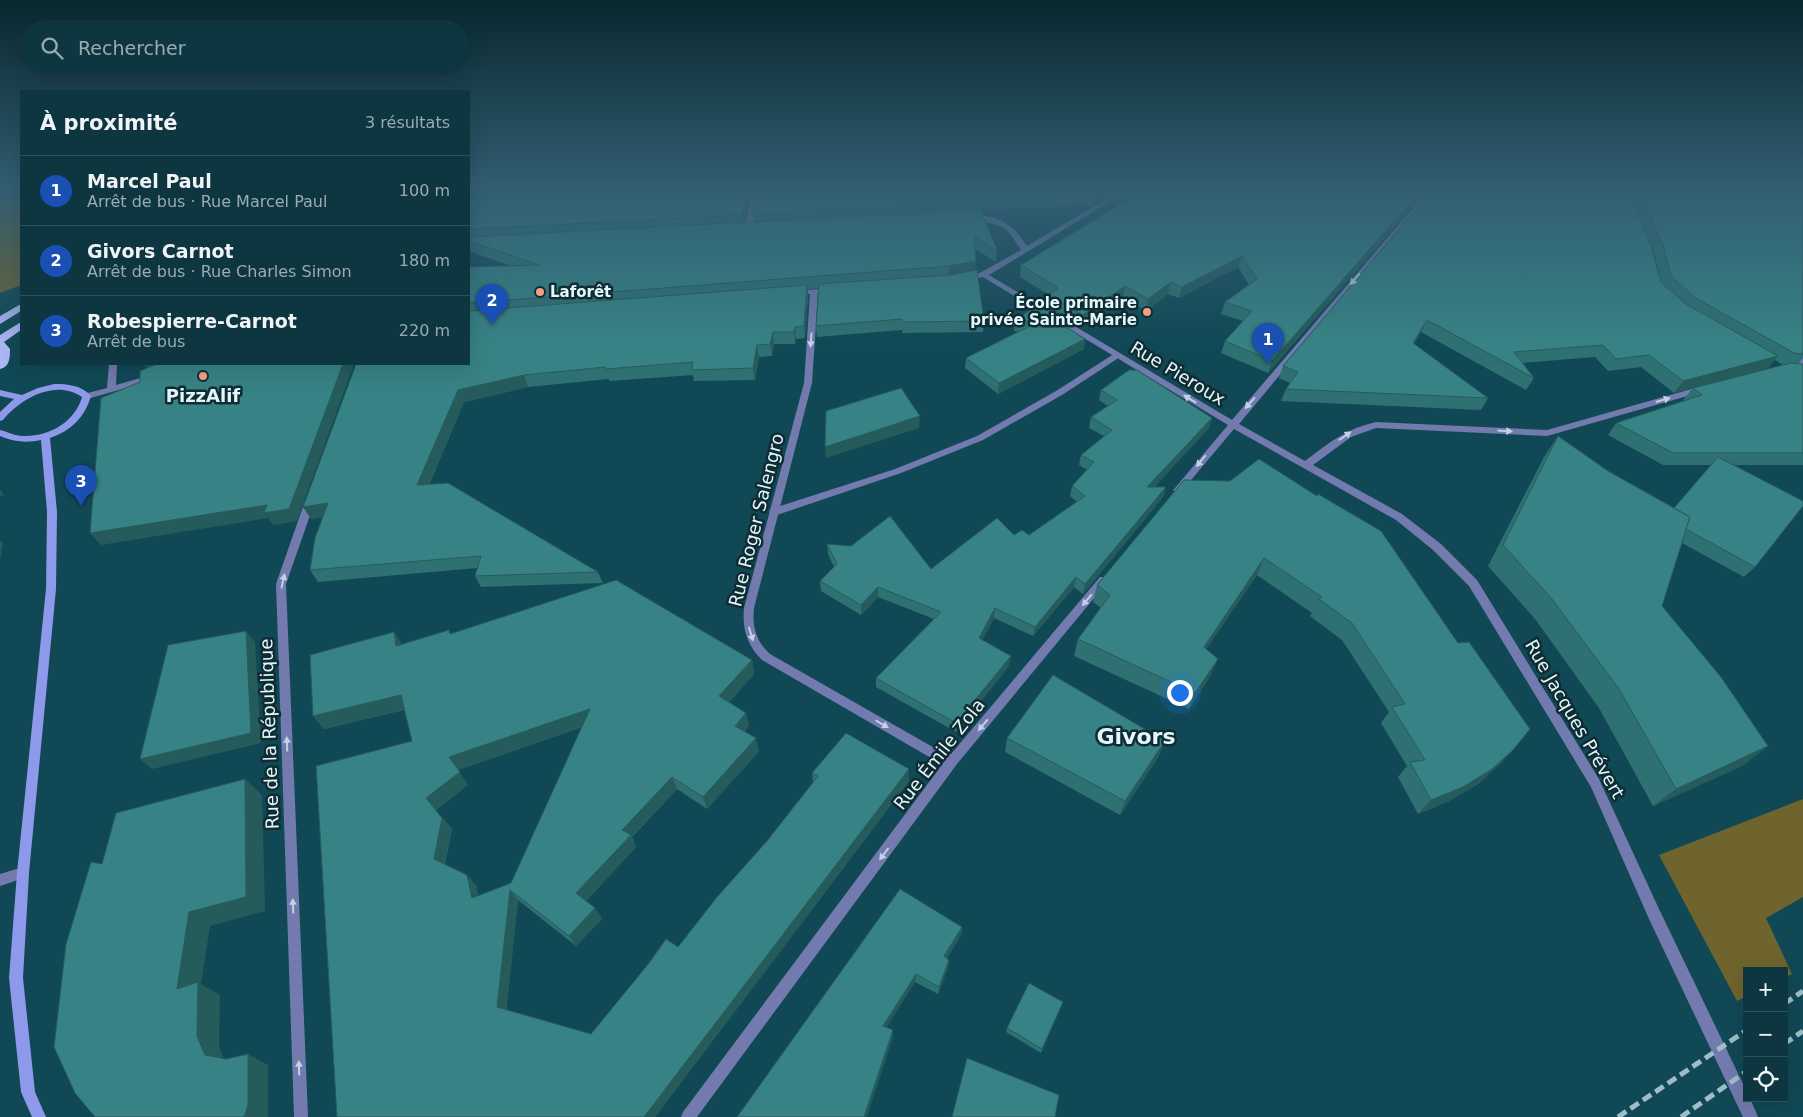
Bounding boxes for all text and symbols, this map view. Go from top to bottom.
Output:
search box [20,20,470,75]
icon: search [38,34,66,62]
text: Rechercher [78,37,186,59]
text: À proximité [40,111,177,135]
text: 3 résultats [365,113,450,132]
text: Marcel Paul [87,170,212,192]
text: 1 [50,181,62,200]
text: 100 m [399,181,450,200]
text: Arrêt de bus · Rue Marcel Paul [87,192,327,211]
text: Givors Carnot [87,240,234,262]
text: 2 [50,251,62,270]
text: 180 m [399,251,450,270]
text: Arrêt de bus · Rue Charles Simon [87,262,352,281]
one-way arrow [1349,273,1361,285]
place label: Laforêt [550,283,611,301]
pin: 2 [476,284,508,325]
marker: Laforêt [534,286,546,298]
place label: École primaire privée Sainte-Marie [970,293,1137,329]
marker: École primaire privée Sainte-Marie [1141,306,1153,318]
text: Robespierre-Carnot [87,310,297,332]
text: 3 [50,321,62,340]
text: 220 m [399,321,450,340]
pin: 1 [1252,323,1284,364]
text: Arrêt de bus [87,332,185,351]
one-way arrow [807,333,815,349]
street label: Rue Pieroux [1127,337,1229,410]
marker: PizzAlif [197,370,209,382]
place label: PizzAlif [166,385,240,406]
one-way arrow [1183,394,1196,403]
one-way arrow [1244,396,1255,409]
one-way arrow [1655,396,1670,404]
one-way arrow [1497,428,1513,436]
street label: Rue Roger Salengro [724,431,788,609]
one-way arrow [1338,431,1352,441]
one-way arrow [1195,454,1206,467]
pin: 3 [65,465,97,506]
one-way arrow [279,573,287,589]
one-way arrow [1081,594,1092,607]
one-way arrow [747,627,755,642]
street label: Rue Jacques Prévert [1521,636,1629,802]
street label: Rue de la République [255,638,283,830]
your location [1167,680,1193,706]
street label: Rue Émile Zola [889,694,989,814]
one-way arrow [977,718,988,731]
one-way arrow [876,719,889,728]
district label: Givors [1097,724,1176,749]
one-way arrow [282,735,290,751]
one-way arrow [878,847,889,860]
one-way arrow [289,898,297,914]
map controls [1743,967,1788,1102]
button: + [1743,967,1788,1012]
button: − [1743,1012,1788,1057]
button: locate [1743,1057,1788,1102]
one-way arrow [295,1060,303,1076]

